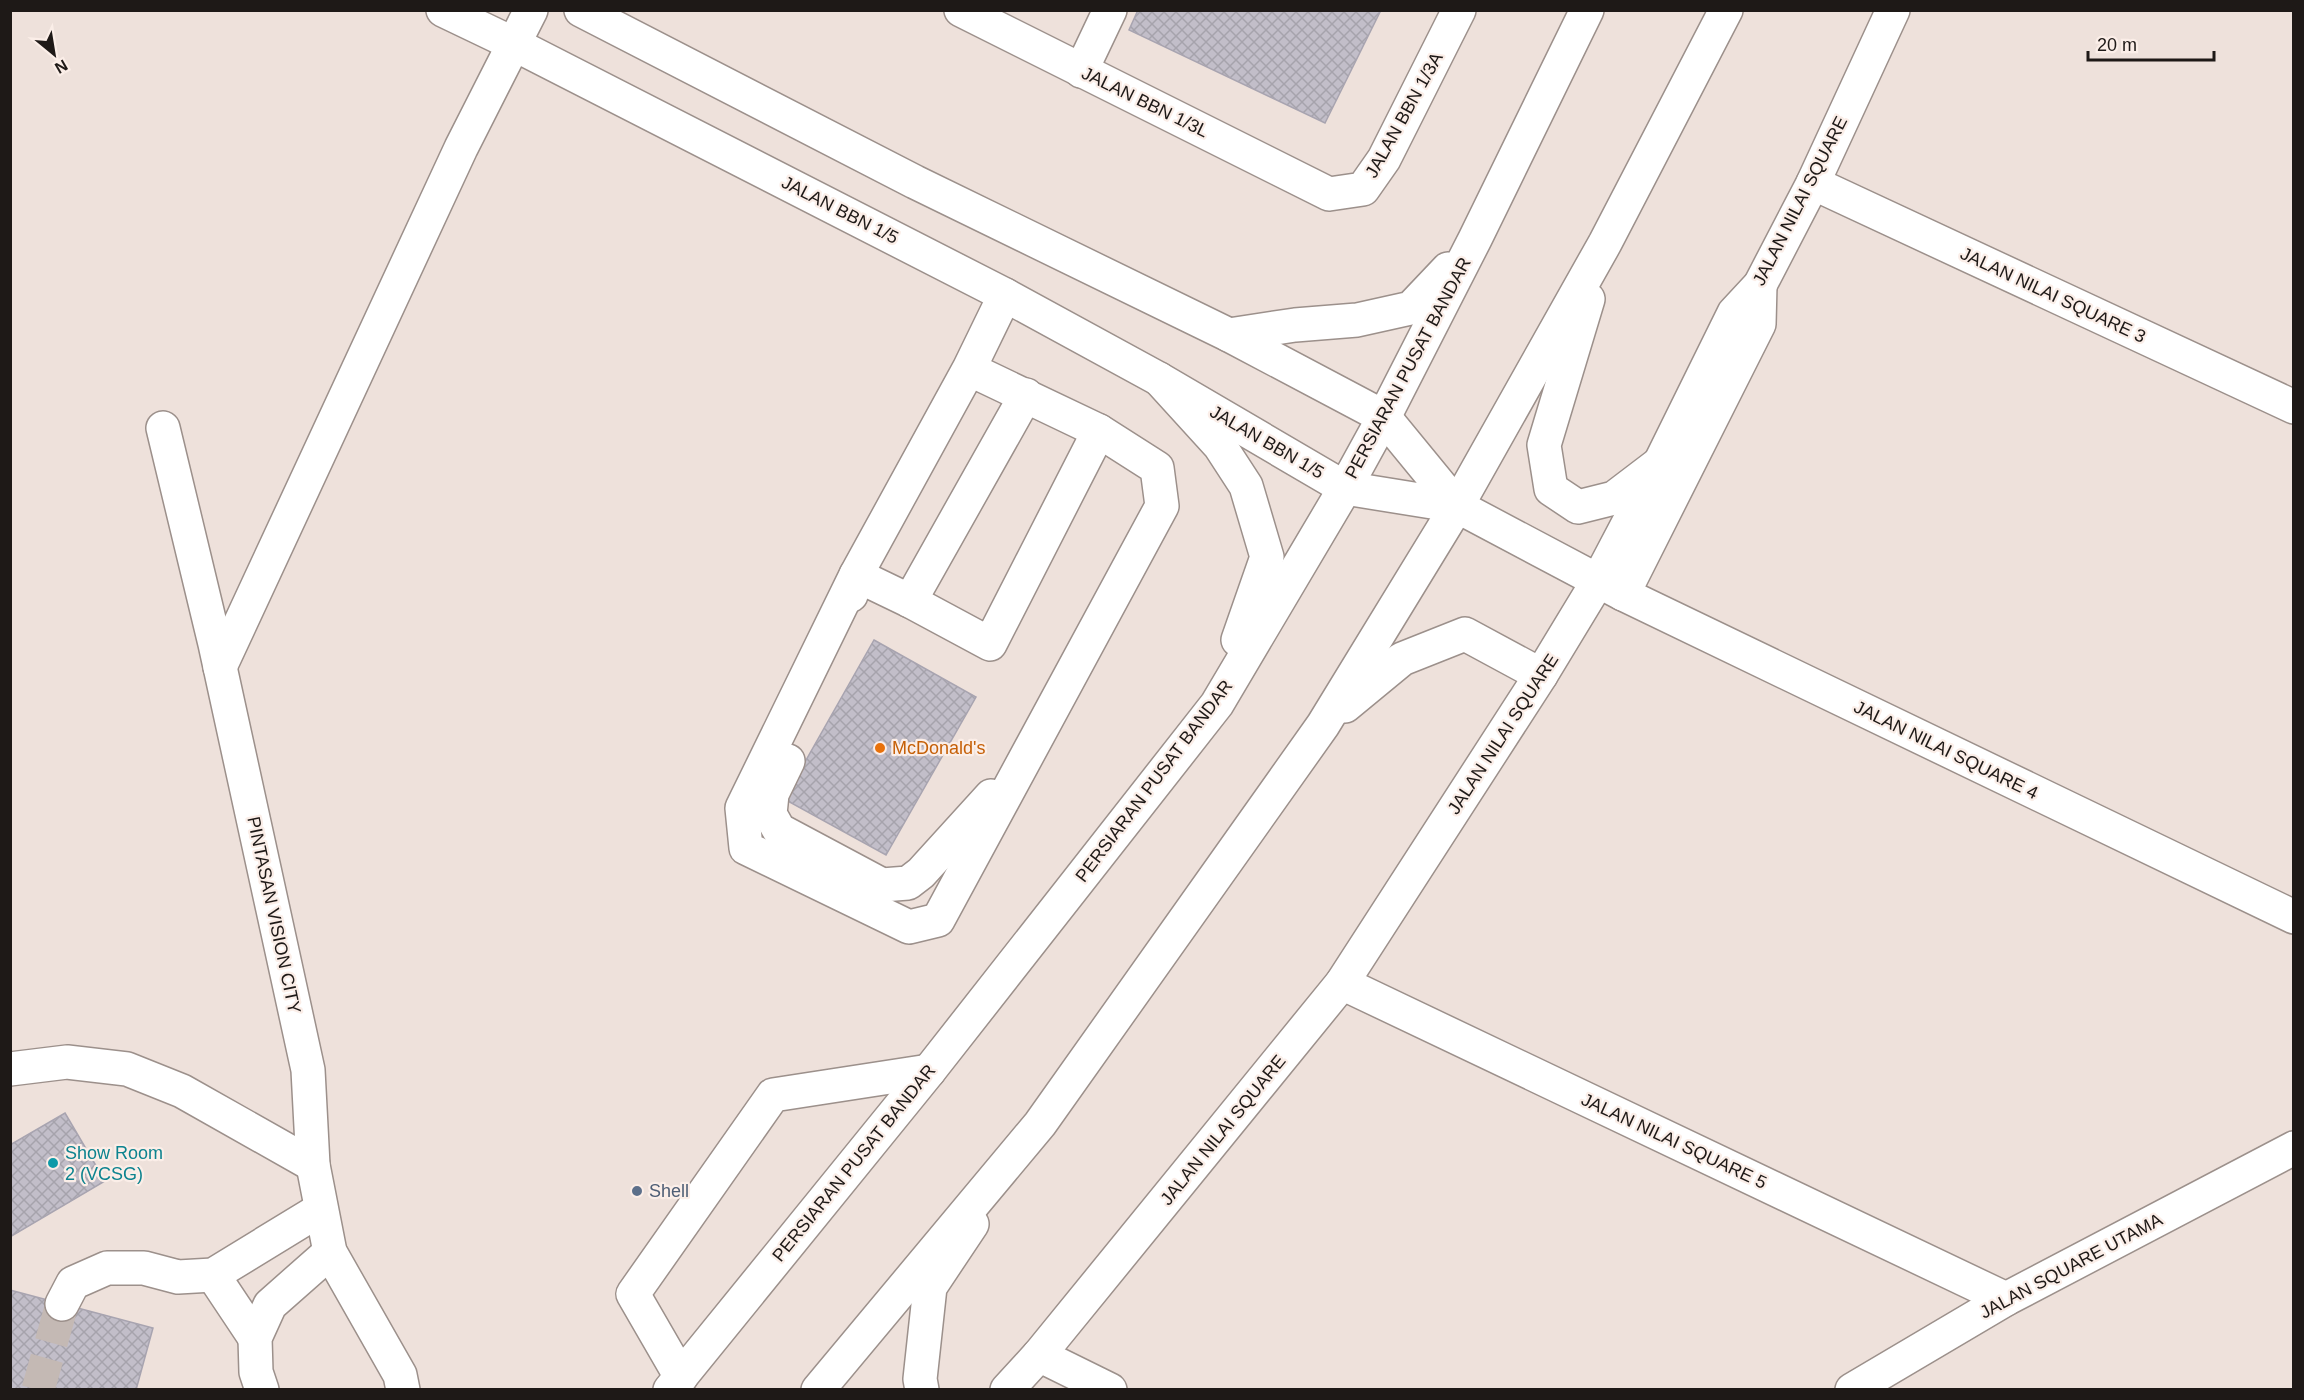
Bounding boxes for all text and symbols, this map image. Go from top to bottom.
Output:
north arrow [24,24,84,84]
scale bar [2088,24,2214,62]
text: 20 m [2097,35,2137,55]
street label: JALAN BBN 1/3A [1361,49,1447,181]
text: N [52,56,71,77]
street label: JALAN BBN 1/3L [1079,63,1211,141]
street label: JALAN NILAI SQUARE [1749,113,1851,289]
street label: JALAN BBN 1/5 [778,172,902,248]
street label: JALAN NILAI SQUARE 3 [1957,243,2149,347]
street label: PERSIARAN PUSAT BANDAR [1341,254,1475,482]
street label: JALAN BBN 1/5 [1207,401,1327,483]
street label: JALAN NILAI SQUARE [1444,650,1562,818]
street label: PERSIARAN PUSAT BANDAR [1072,676,1236,886]
street label: JALAN NILAI SQUARE 4 [1851,697,2041,803]
place label: McDonald's [892,738,985,758]
marker: McDonald's [873,741,887,755]
street label: PINTASAN VISION CITY [243,815,305,1015]
street label: JALAN NILAI SQUARE [1156,1051,1290,1209]
street label: PERSIARAN PUSAT BANDAR [768,1061,940,1265]
street label: JALAN NILAI SQUARE 5 [1578,1089,1770,1193]
place label: Show Room 2 (VCSG) [65,1143,163,1184]
marker: Show Room 2 (VCSG) [46,1156,60,1170]
place label: Shell [649,1181,689,1201]
marker: Shell [630,1184,644,1198]
street label: JALAN SQUARE UTAMA [1976,1209,2166,1323]

